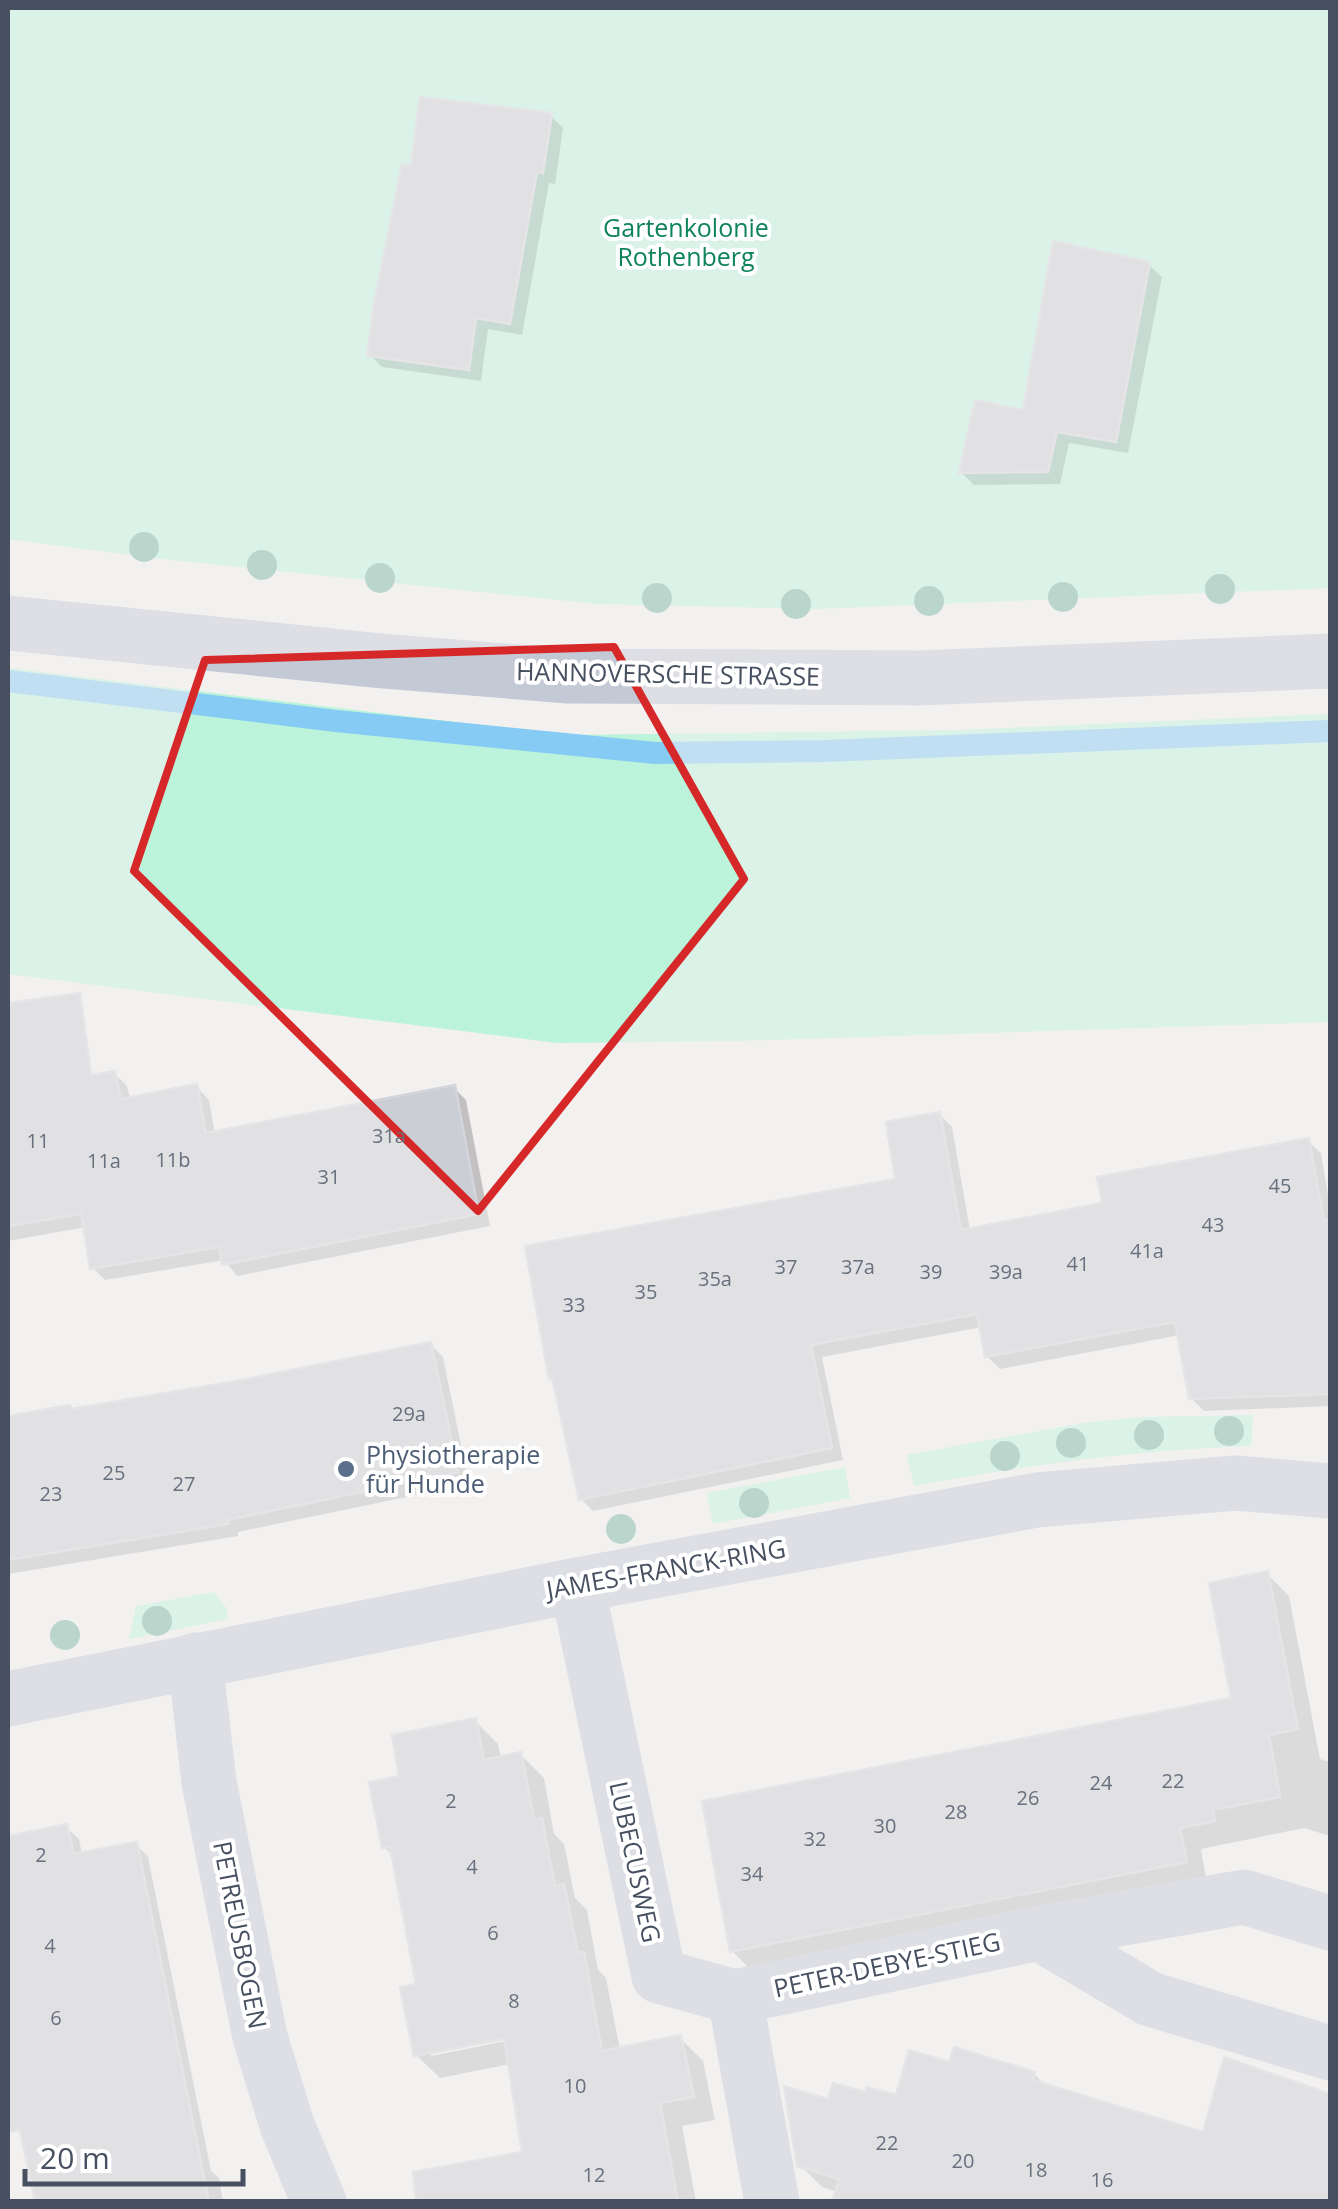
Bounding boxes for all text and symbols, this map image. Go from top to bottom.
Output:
park label: Gartenkolonie Rothenberg [603,210,769,273]
street label: HANNOVERSCHE STRASSE [516,653,820,693]
house number: 31a [372,1122,406,1149]
house number: 11 [27,1127,49,1154]
house number: 11b [155,1146,191,1173]
house number: 11a [87,1147,121,1174]
house number: 31 [318,1163,340,1190]
house number: 45 [1269,1172,1291,1199]
house number: 43 [1202,1211,1224,1238]
house number: 41a [1130,1237,1164,1264]
house number: 41 [1067,1250,1089,1277]
house number: 37 [775,1253,797,1280]
house number: 37a [841,1253,875,1280]
house number: 39 [920,1258,942,1285]
house number: 39a [989,1258,1023,1285]
house number: 35a [698,1265,732,1292]
house number: 35 [635,1278,657,1305]
house number: 33 [563,1291,585,1318]
house number: 29a [392,1400,426,1427]
place label: Physiotherapie für Hunde [366,1437,540,1500]
marker: Physiotherapie für Hunde [335,1458,357,1480]
house number: 25 [103,1459,125,1486]
house number: 27 [173,1470,195,1497]
house number: 23 [40,1480,62,1507]
street label: JAMES-FRANCK-RING [542,1530,788,1606]
house number: 22 [1162,1767,1184,1794]
house number: 24 [1090,1769,1113,1796]
street label: LUBECUSWEG [602,1778,670,1946]
house number: 26 [1017,1784,1039,1811]
house number: 2 [445,1787,457,1814]
house number: 28 [945,1798,967,1825]
house number: 30 [874,1812,896,1839]
house number: 32 [804,1825,826,1852]
street label: PETREUSBOGEN [206,1838,276,2032]
house number: 2 [35,1841,47,1868]
house number: 4 [466,1853,478,1880]
house number: 34 [741,1860,764,1887]
house number: 6 [487,1919,499,1946]
street label: PETER-DEBYE-STIEG [770,1923,1003,2005]
house number: 4 [44,1932,56,1959]
house number: 8 [508,1987,520,2014]
house number: 6 [50,2004,62,2031]
house number: 10 [564,2072,586,2099]
scale bar [25,2124,242,2186]
house number: 22 [876,2129,898,2156]
text: 20 m [40,2137,110,2178]
house number: 20 [952,2147,974,2174]
house number: 18 [1025,2156,1047,2183]
house number: 12 [583,2161,605,2188]
house number: 16 [1091,2166,1113,2193]

